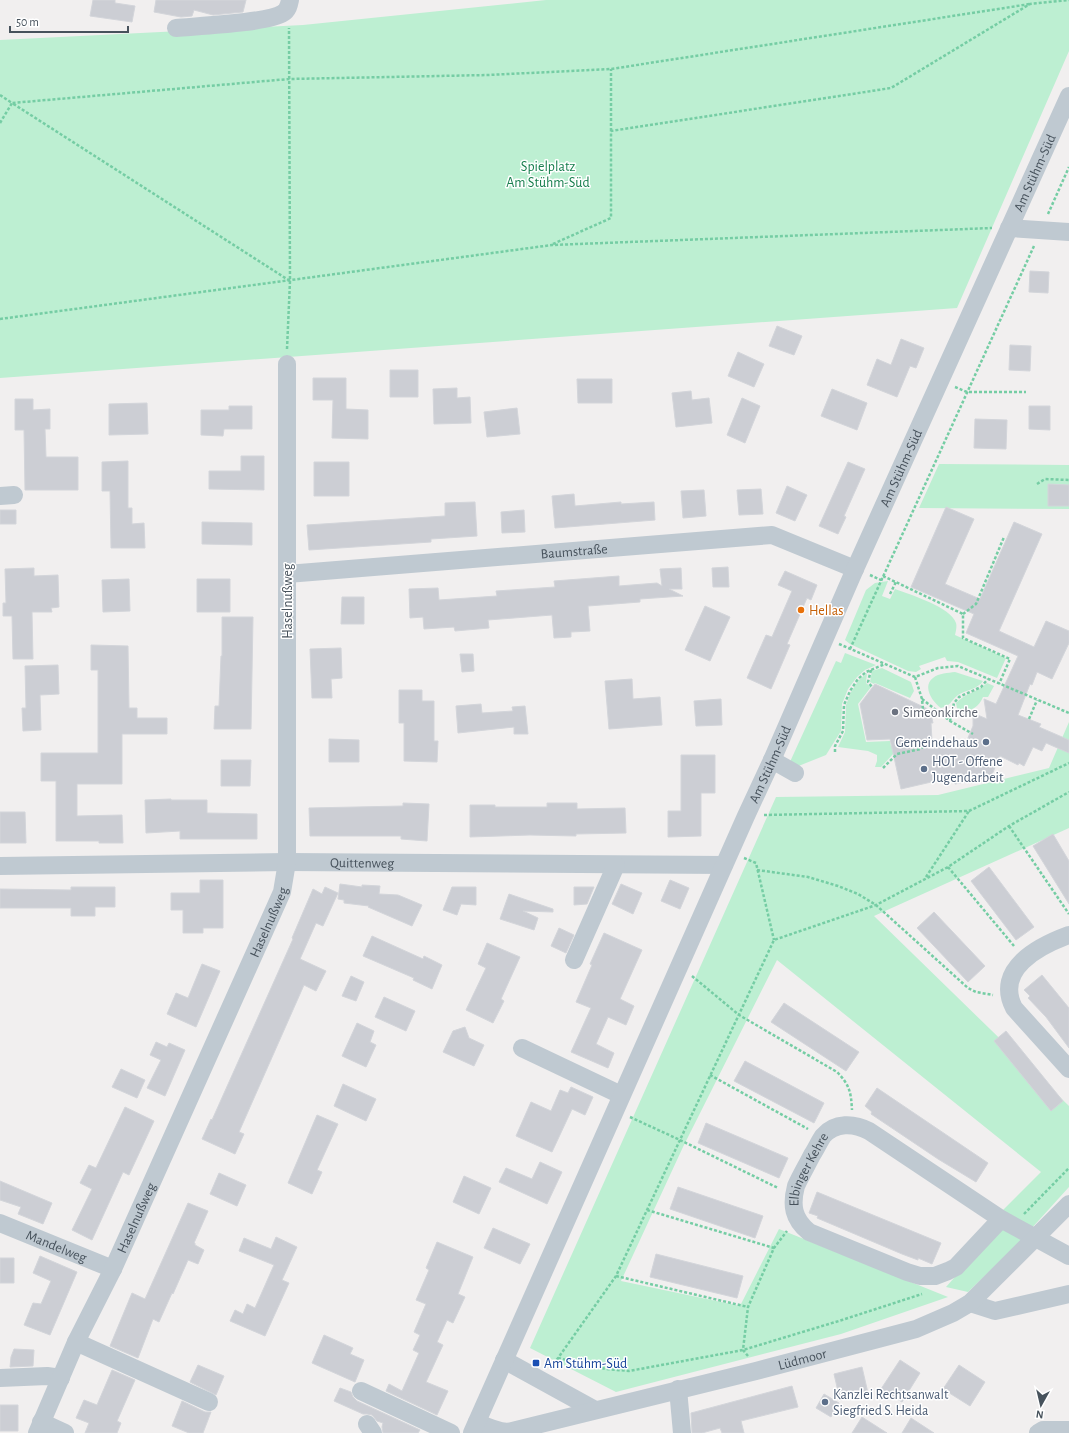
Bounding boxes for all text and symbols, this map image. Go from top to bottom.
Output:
scale bar [10,8,128,34]
text: 50 m [16,16,39,28]
street label: Am Stühm-Süd [1012,132,1059,214]
park label: Spielplatz Am Stühm-Süd [506,160,590,190]
street label: Am Stühm-Süd [878,428,925,509]
street label: Baumstraße [540,542,608,562]
street label: Haselnußweg [281,563,295,639]
place label: Hellas [809,604,843,618]
marker: Hellas [796,605,806,615]
place label: Simeonkirche [903,706,978,720]
marker: Simeonkirche [890,707,900,717]
street label: Am Stühm-Süd [747,724,794,806]
place label: Gemeindehaus [895,736,978,750]
marker: Gemeindehaus [981,737,991,747]
place label: HOT - Offene Jugendarbeit [932,755,1004,785]
marker: HOT - Offene Jugendarbeit [919,764,929,774]
street label: Quittenweg [330,856,394,871]
street label: Haselnußweg [248,886,291,960]
street label: Elbinger Kehre [788,1130,831,1206]
street label: Haselnußweg [115,1181,159,1255]
street label: Mandelweg [24,1228,89,1266]
street label: Lüdmoor [777,1347,829,1373]
place label: Am Stühm-Süd [544,1357,627,1371]
marker: Am Stühm-Süd [531,1358,541,1368]
north arrow [1021,1385,1061,1425]
place label: Kanzlei Rechtsanwalt Siegfried S. Heida [833,1388,949,1418]
marker: Kanzlei Rechtsanwalt Siegfried S. Heida [820,1397,830,1407]
text: N [1035,1408,1044,1420]

